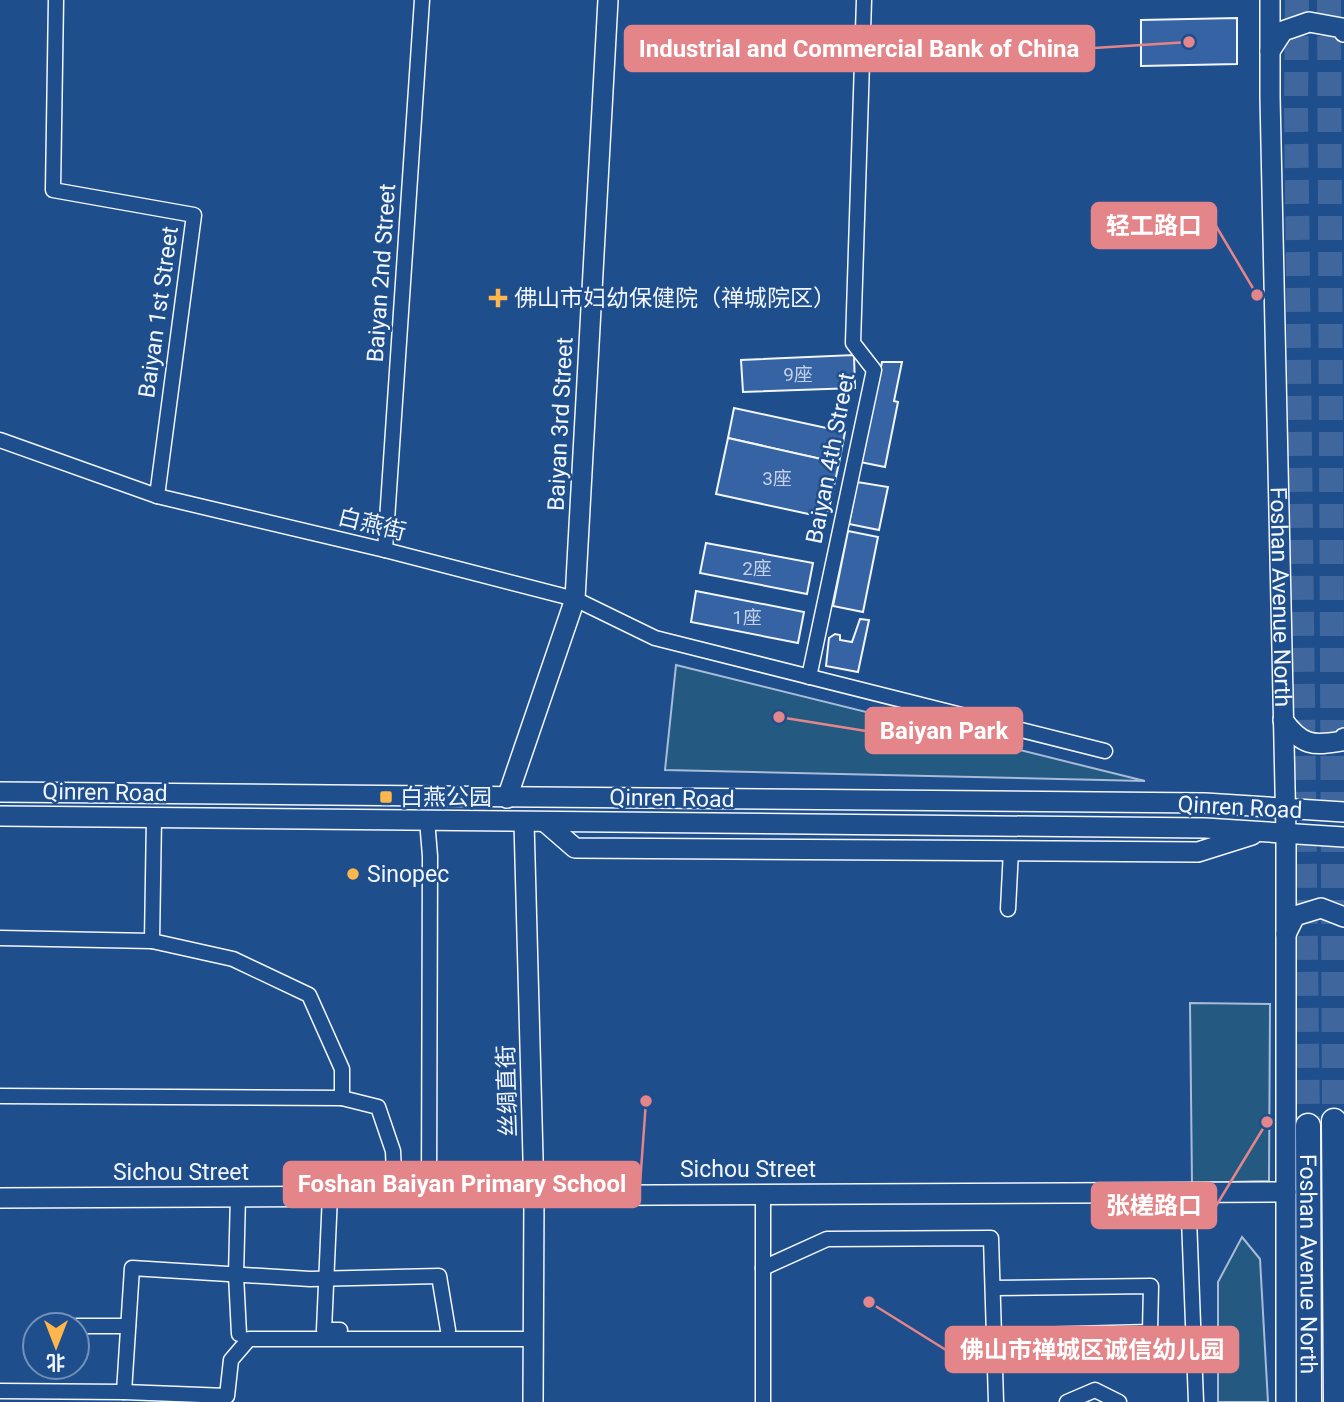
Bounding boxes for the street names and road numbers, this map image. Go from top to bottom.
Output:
street label: Baiyan 2nd Street [362,183,401,363]
street label: Baiyan 1st Street [133,225,184,399]
street label: Baiyan 3rd Street [542,336,579,512]
street label: Baiyan 4th Street [801,370,860,546]
street label: Foshan Avenue North [1264,487,1296,707]
street label: 白燕街 [335,503,409,546]
street label: Qinren Road [42,778,168,807]
street label: Qinren Road [609,784,735,813]
street label: Qinren Road [1177,791,1303,824]
street label: 丝绸直街 [492,1045,523,1137]
street label: Foshan Avenue North [1294,1154,1322,1374]
street label: Sichou Street [680,1156,816,1183]
street label: Sichou Street [113,1159,249,1186]

